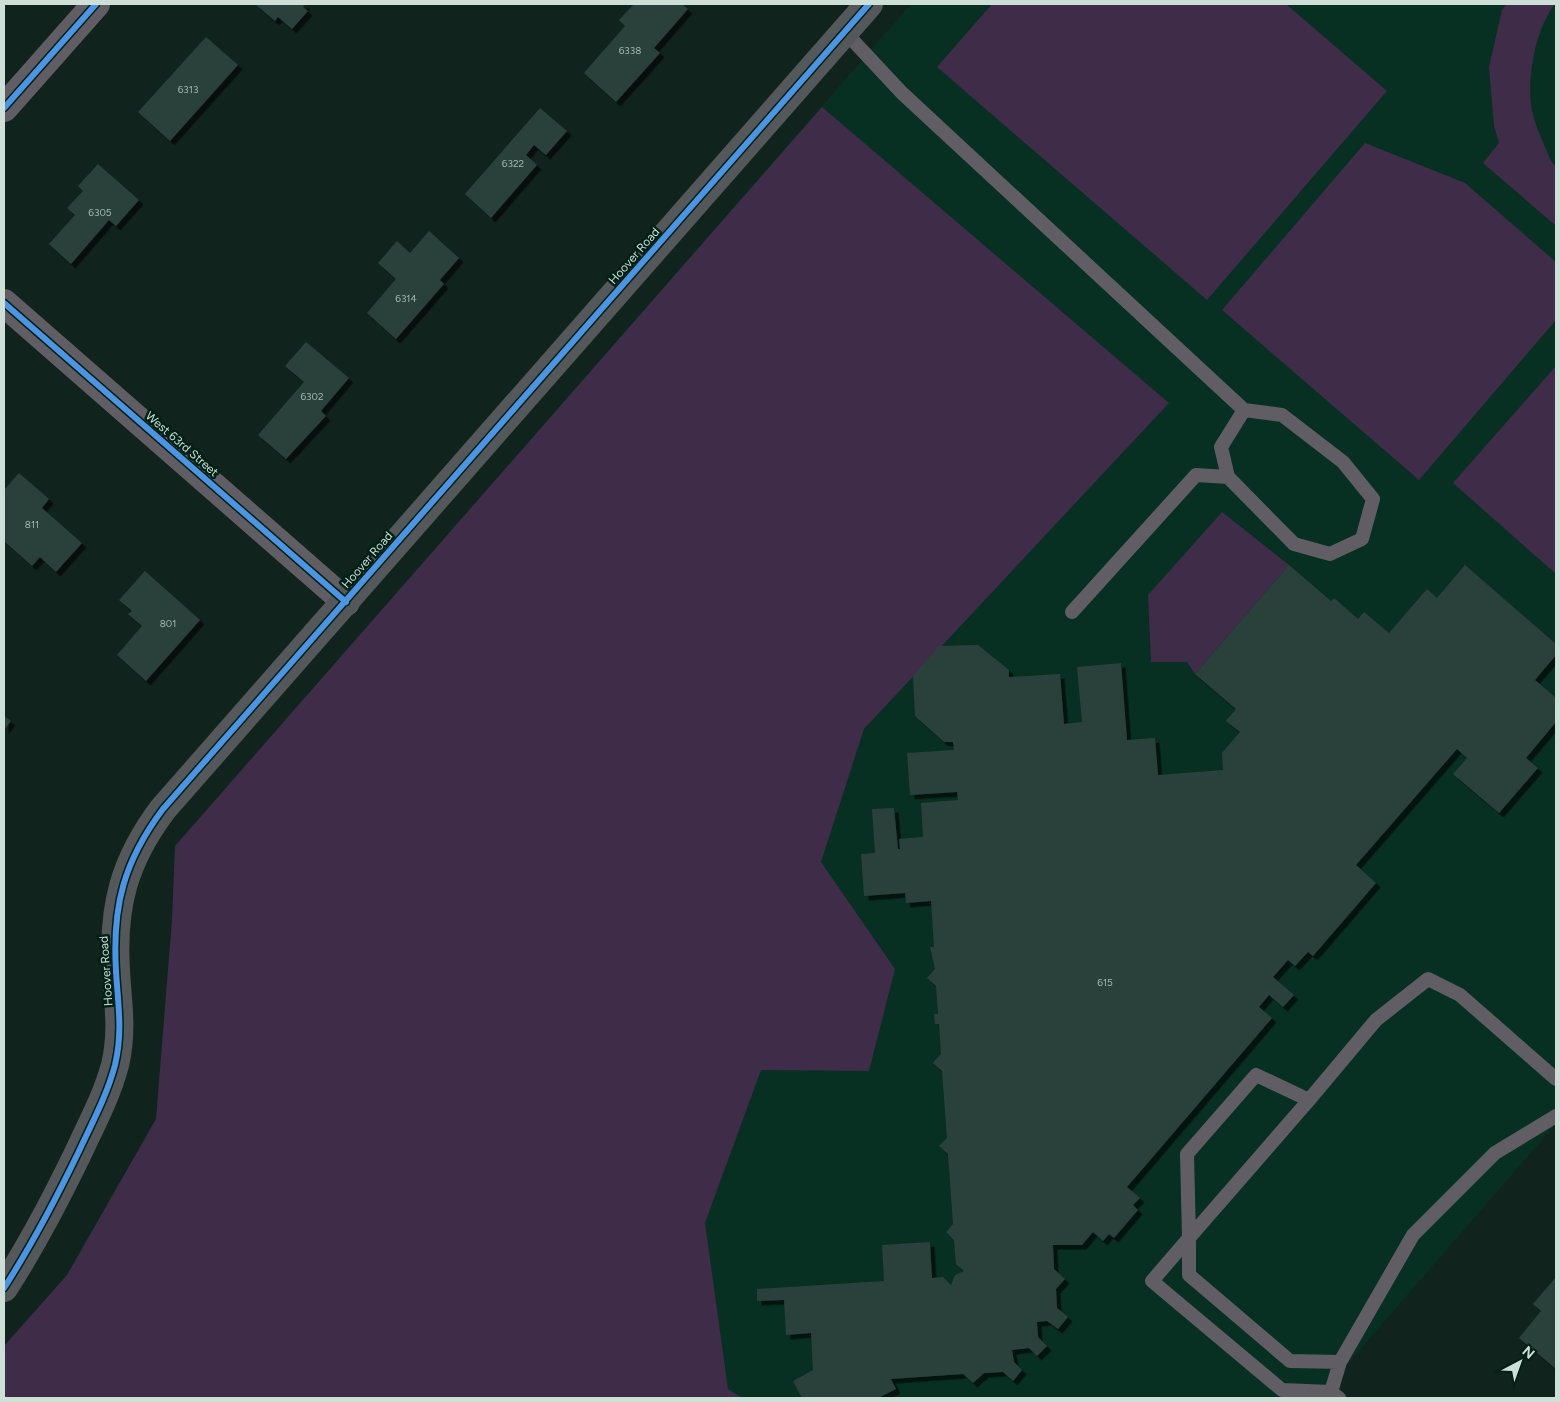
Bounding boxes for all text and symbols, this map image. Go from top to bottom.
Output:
house number: 6338 [619,44,641,57]
house number: 6313 [178,83,198,96]
house number: 6322 [502,157,524,170]
house number: 6305 [88,206,112,219]
street label: Hoover Road [606,225,662,287]
house number: 6314 [395,292,417,305]
house number: 6302 [300,390,324,403]
street label: West 63rd Street [143,409,222,480]
house number: 811 [25,518,39,531]
street label: Hoover Road [339,529,395,591]
house number: 801 [160,617,176,630]
street label: Hoover Road [97,936,115,1006]
house number: 615 [1097,976,1113,989]
north arrow [1495,1337,1545,1387]
text: N [1519,1343,1538,1363]

